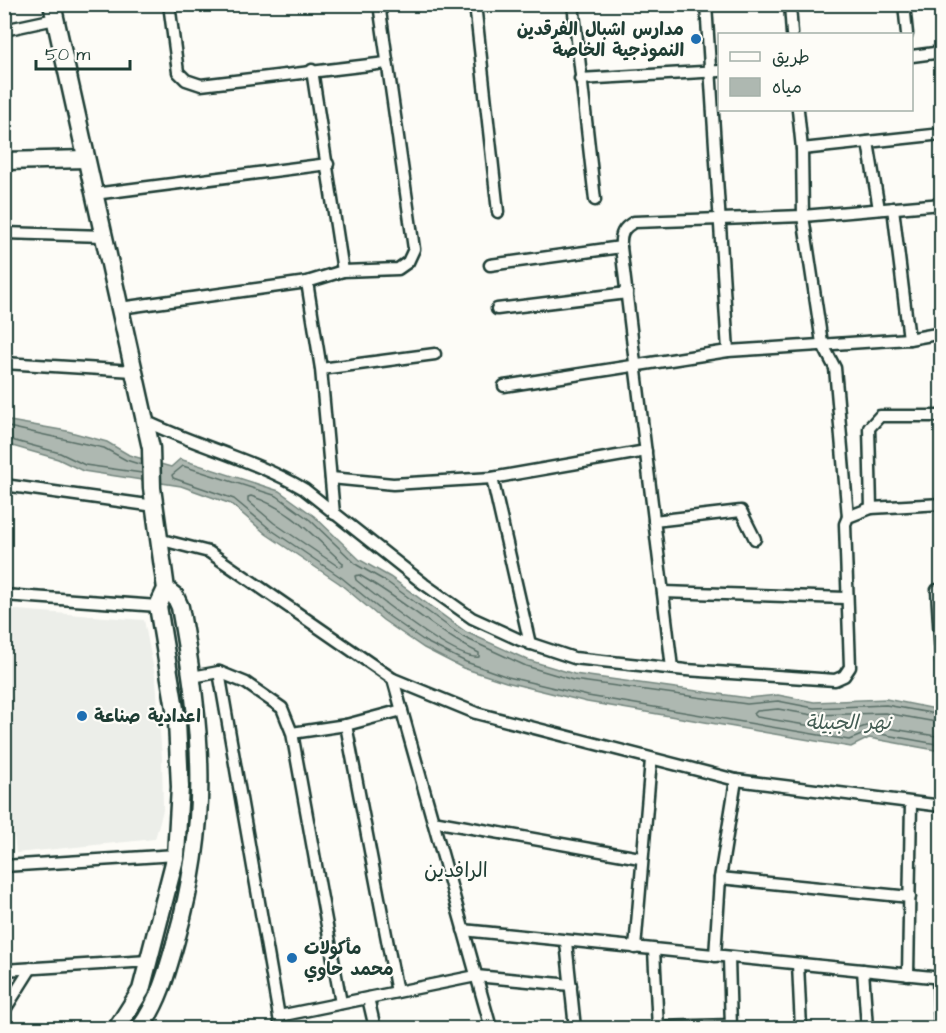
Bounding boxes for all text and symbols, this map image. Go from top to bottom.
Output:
place label: مدارس اشبال الفرقدين النموذجية الخاصة [517,17,684,63]
marker: مدارس اشبال الفرقدين النموذجية الخاصة [689,32,703,46]
scale bar [36,33,130,71]
legend [718,33,913,111]
text: 50 m [45,42,90,67]
text: طريق [772,45,810,70]
text: مياه [772,75,802,100]
place label: اعدادية صناعة [94,704,201,729]
marker: اعدادية صناعة [75,709,89,723]
water label: نهر الجبيلة [805,709,893,737]
district label: الرافدين [424,856,488,885]
place label: مأكولات محمد حاوي [304,936,394,983]
marker: مأكولات محمد حاوي [285,951,299,965]

